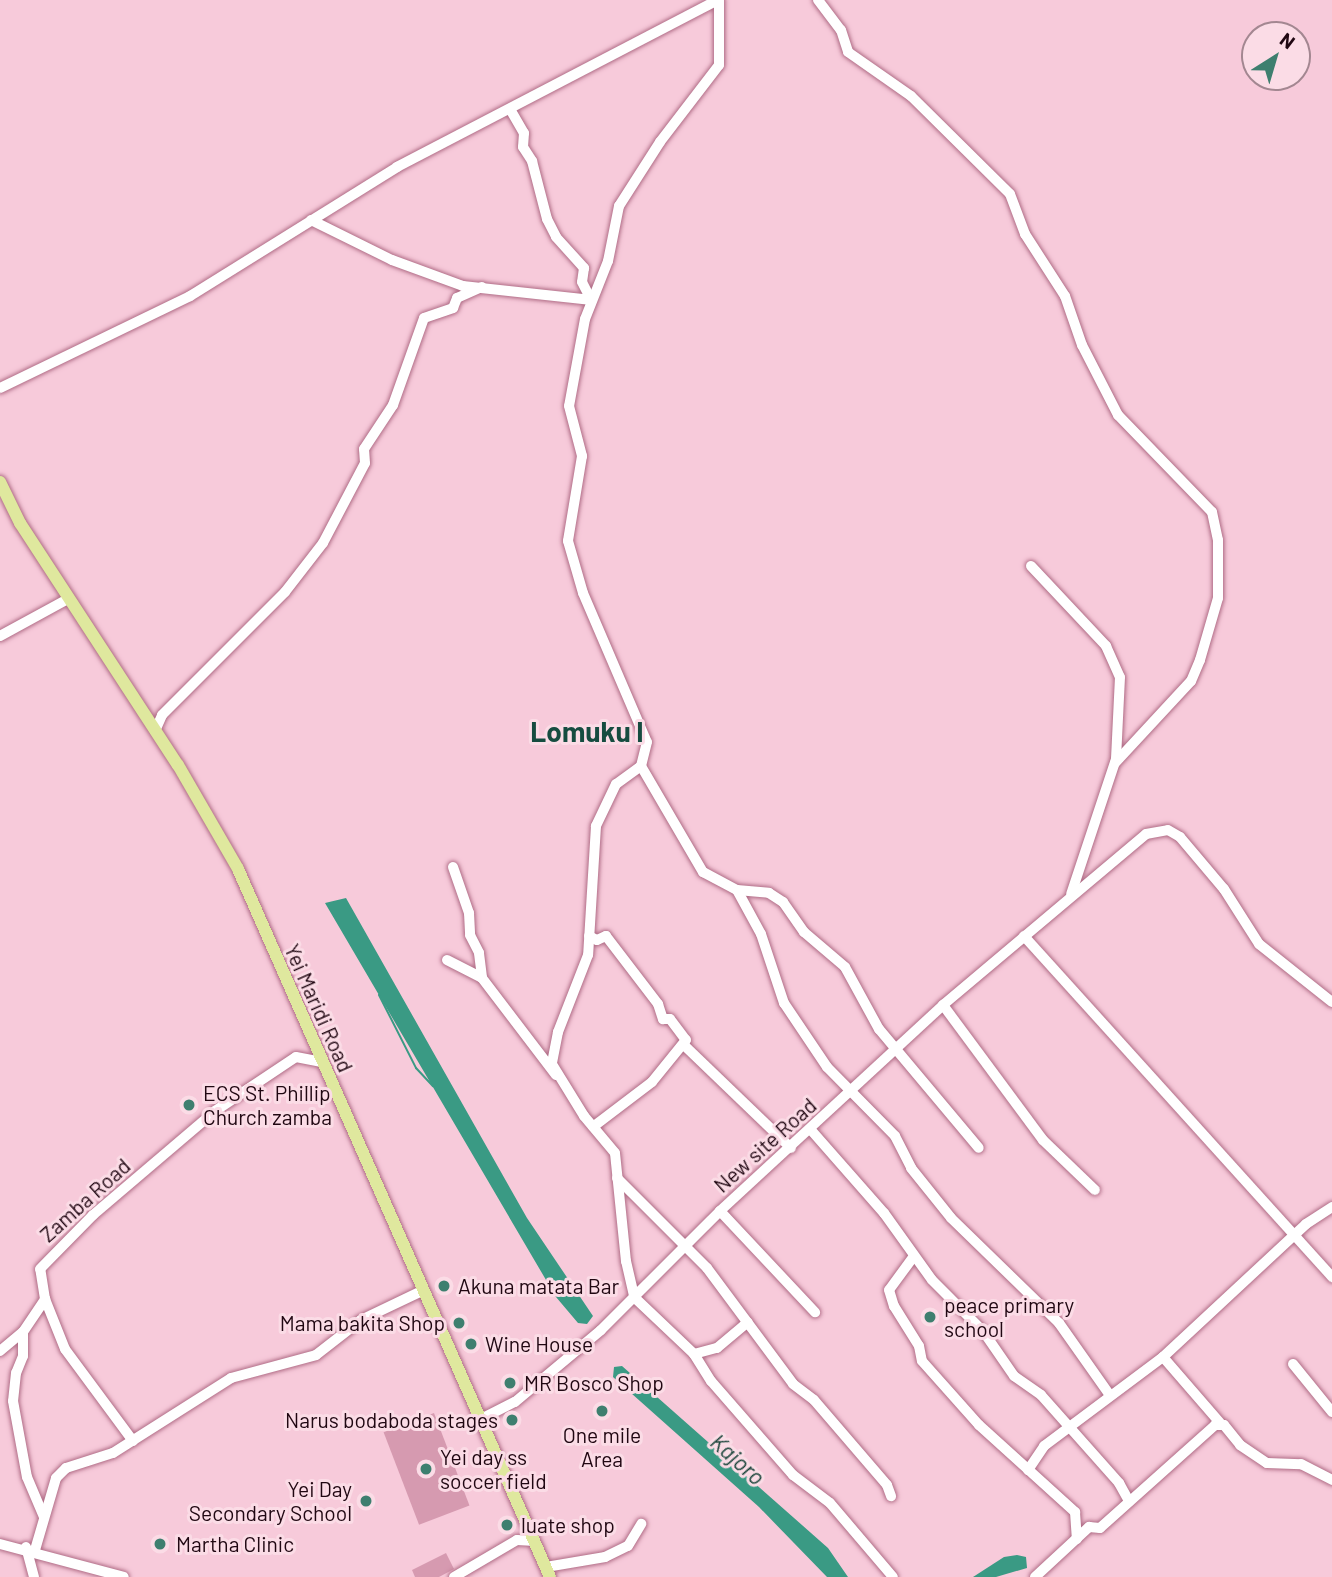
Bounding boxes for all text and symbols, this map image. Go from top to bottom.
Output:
north arrow [1241,21,1311,91]
text: N [1276,27,1300,53]
district label: Lomuku I [530,714,644,748]
street label: Yei Maridi Road [280,940,358,1076]
place label: ECS St. Phillip Church zamba [203,1080,332,1130]
street label: New site Road [709,1092,821,1198]
marker: ECS St. Phillip Church zamba [181,1097,197,1113]
street label: Zamba Road [35,1153,135,1247]
place label: Akuna matata Bar [458,1273,619,1299]
marker: Akuna matata Bar [436,1278,452,1294]
place label: peace primary school [944,1292,1074,1342]
marker: peace primary school [922,1309,938,1325]
place label: Mama bakita Shop [280,1310,445,1336]
marker: Mama bakita Shop [451,1315,467,1331]
place label: Wine House [485,1331,593,1357]
marker: Wine House [463,1336,479,1352]
place label: MR Bosco Shop [524,1370,664,1396]
marker: MR Bosco Shop [502,1375,518,1391]
marker: One mile Area [594,1403,610,1419]
place label: Narus bodaboda stages [285,1407,498,1433]
marker: Narus bodaboda stages [504,1412,520,1428]
place label: One mile Area [563,1422,641,1472]
water label: Kajoro [705,1428,771,1490]
place label: Yei day ss soccer field [440,1444,547,1494]
marker: Yei day ss soccer field [418,1461,434,1477]
place label: Yei Day Secondary School [189,1476,352,1526]
marker: Yei Day Secondary School [358,1493,374,1509]
place label: luate shop [521,1512,615,1538]
marker: luate shop [499,1517,515,1533]
place label: Martha Clinic [176,1531,294,1557]
marker: Martha Clinic [150,1534,170,1554]

